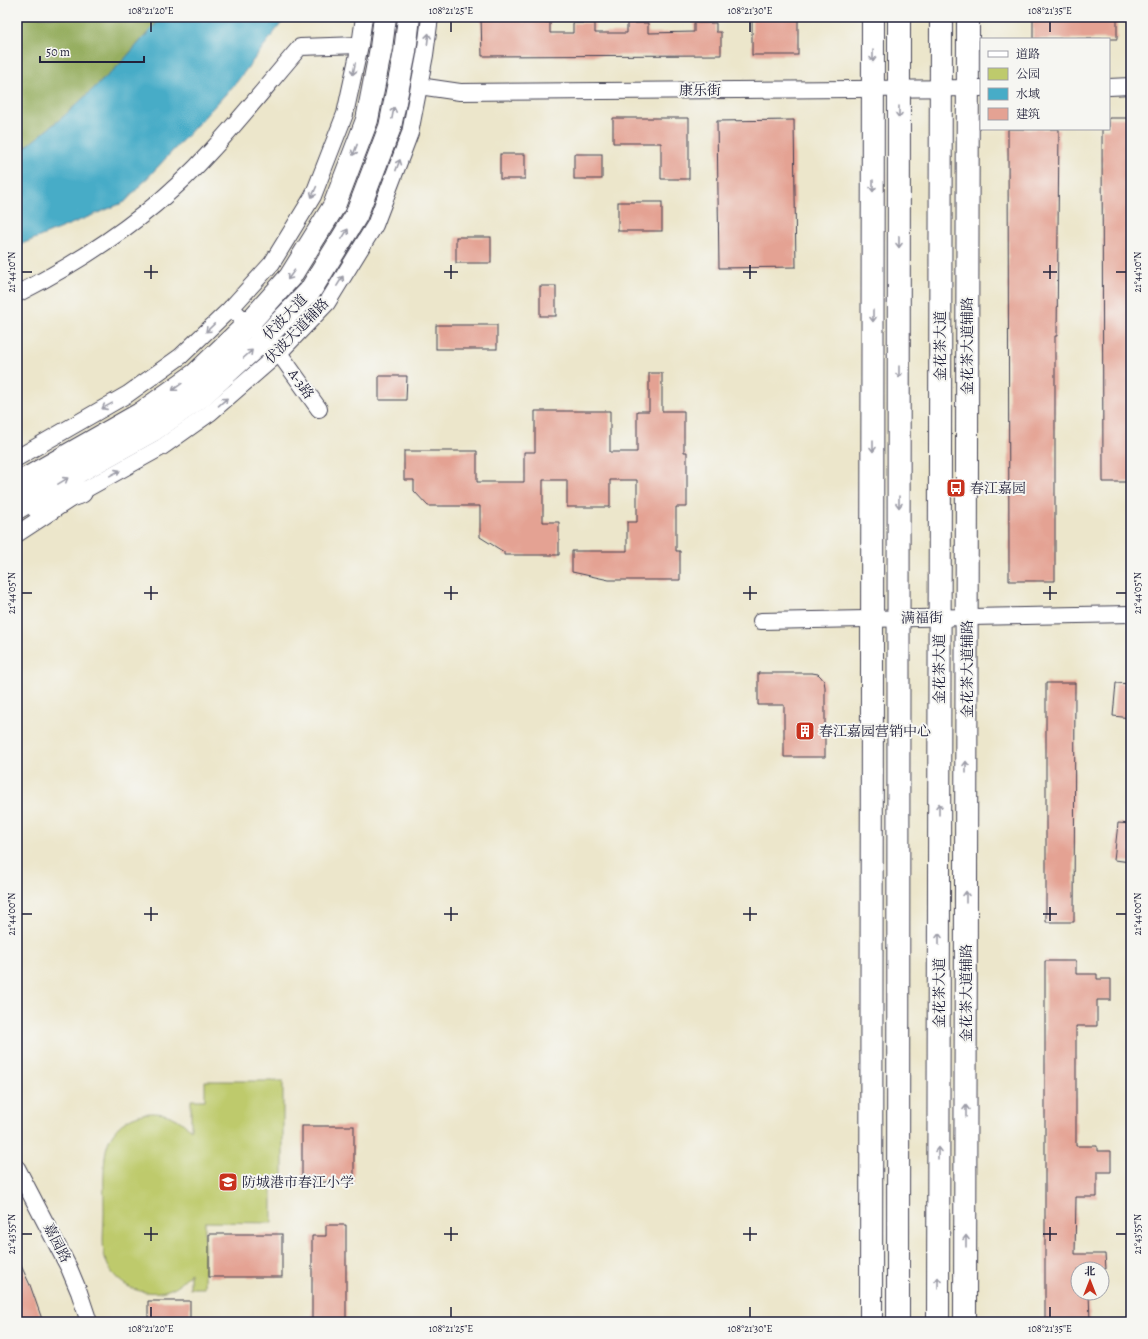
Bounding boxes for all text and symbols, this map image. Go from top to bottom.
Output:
text: 108°21'20"E [128,4,174,17]
text: 108°21'25"E [429,4,473,17]
text: 108°21'30"E [728,4,773,17]
text: 108°21'35"E [1028,4,1072,17]
one-way arrow [424,33,431,46]
scale bar [40,38,144,64]
legend [980,38,1110,130]
text: 50 m [46,44,70,60]
text: 道路 [1016,46,1040,62]
one-way arrow [869,49,877,62]
one-way arrow [350,62,358,75]
text: 公园 [1016,66,1040,82]
street label: 康乐街 [679,81,721,100]
text: 水域 [1016,86,1040,102]
one-way arrow [895,105,903,118]
text: 建筑 [1016,106,1040,122]
one-way arrow [389,107,397,120]
one-way arrow [351,144,359,156]
one-way arrow [394,159,402,171]
one-way arrow [869,179,877,192]
one-way arrow [310,186,317,198]
one-way arrow [341,229,349,240]
one-way arrow [895,235,903,248]
text: 21°44'10"N [5,252,18,292]
text: 21°44'10"N [1131,252,1144,292]
one-way arrow [287,269,295,280]
one-way arrow [337,275,345,287]
street label: 伏波大道 [259,290,311,344]
street label: 伏波大道辅路 [261,294,333,368]
street label: 金花茶大道辅路 [958,297,977,395]
one-way arrow [869,309,877,322]
street label: 金花茶大道 [931,311,950,381]
one-way arrow [205,323,215,333]
one-way arrow [242,350,253,359]
street label: A-3路 [283,364,318,403]
one-way arrow [895,365,903,378]
one-way arrow [172,383,183,391]
one-way arrow [218,397,229,406]
one-way arrow [101,403,113,411]
one-way arrow [869,439,877,452]
one-way arrow [109,469,121,476]
one-way arrow [56,477,68,485]
bus stop icon: 春江嘉园 [945,477,967,499]
place label: 春江嘉园 [970,479,1026,498]
one-way arrow [895,495,903,508]
text: 21°44'05"N [5,572,18,614]
text: 21°44'05"N [1131,572,1144,614]
street label: 满福街 [901,608,943,628]
street label: 金花茶大道辅路 [958,620,977,718]
street label: 金花茶大道 [930,634,949,704]
building icon: 春江嘉园营销中心 [794,720,816,742]
place label: 春江嘉园营销中心 [819,722,931,741]
one-way arrow [962,761,970,774]
one-way arrow [935,803,943,816]
one-way arrow [962,891,970,904]
text: 21°44'00"N [5,893,18,935]
text: 21°44'00"N [1131,893,1144,935]
one-way arrow [935,933,943,946]
street label: 金花茶大道辅路 [957,944,976,1042]
street label: 金花茶大道 [930,958,949,1028]
one-way arrow [962,1105,970,1118]
one-way arrow [934,1147,942,1160]
school or university icon: 防城港市春江小学 [217,1171,239,1193]
place label: 防城港市春江小学 [242,1173,354,1192]
text: 21°43'55"N [5,1214,18,1254]
text: 21°43'55"N [1131,1214,1144,1254]
street label: 嘉园路 [39,1220,75,1266]
one-way arrow [962,1235,970,1248]
north arrow [1070,1261,1110,1301]
text: 北 [1085,1264,1096,1279]
one-way arrow [934,1277,942,1290]
text: 108°21'20"E [128,1322,174,1335]
text: 108°21'25"E [429,1322,473,1335]
text: 108°21'30"E [728,1322,773,1335]
text: 108°21'35"E [1028,1322,1072,1335]

